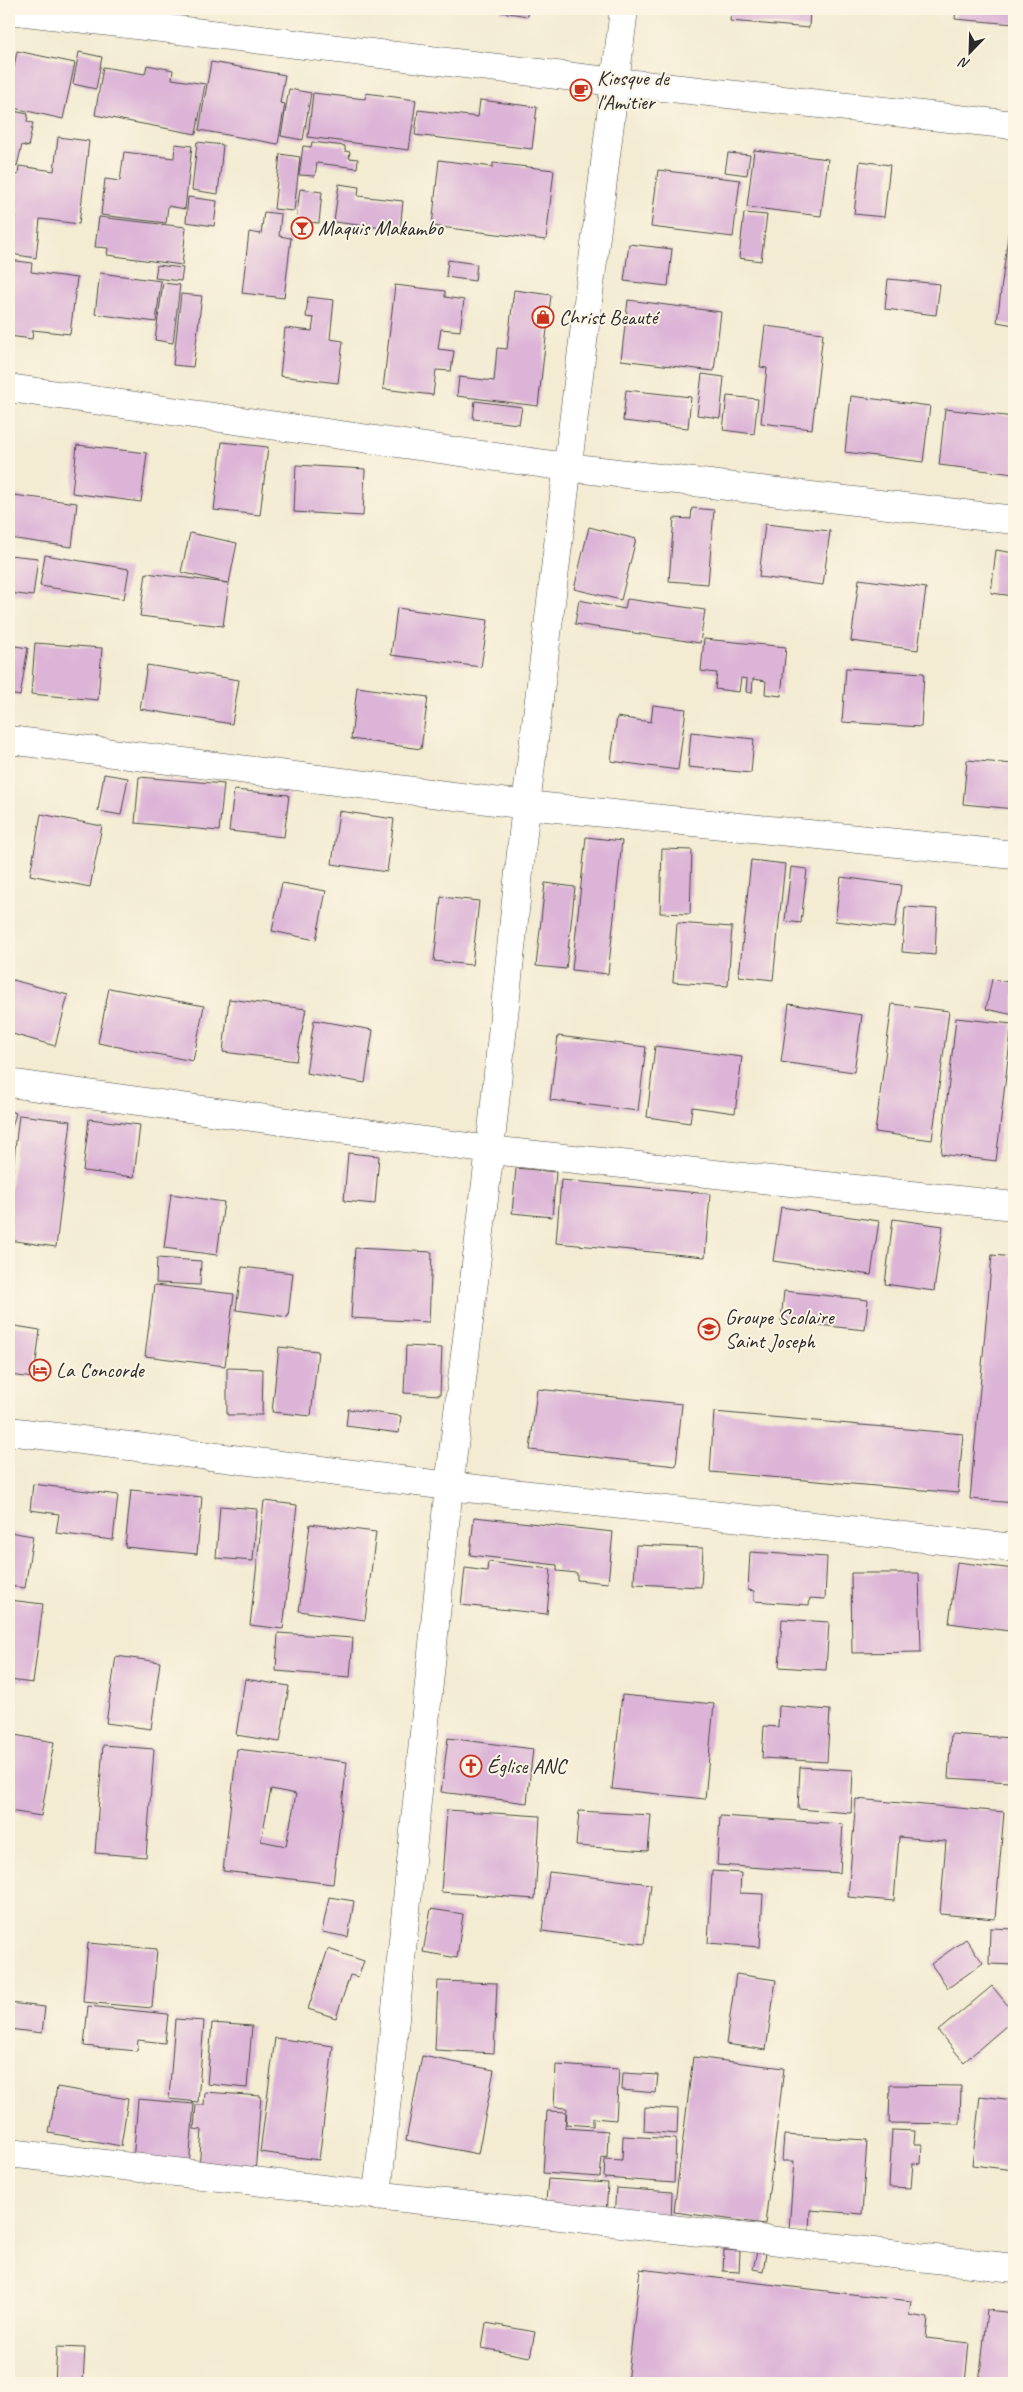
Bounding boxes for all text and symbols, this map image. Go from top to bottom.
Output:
north arrow [946,28,996,78]
text: N [956,53,972,73]
place label: Kiosque de l'Amitier [597,65,670,115]
cafe icon: Kiosque de l'Amitier [569,78,593,102]
place label: Maquis Makambo [318,215,444,241]
bar icon: Maquis Makambo [290,216,314,240]
place label: Christ Beauté [559,304,660,330]
shop icon: Christ Beauté [531,305,555,329]
place label: Groupe Scolaire Saint Joseph [725,1304,836,1354]
school or university icon: Groupe Scolaire Saint Joseph [697,1317,721,1341]
place label: La Concorde [56,1357,146,1383]
hotel icon: La Concorde [28,1358,52,1382]
place label: Église ANC [487,1753,569,1779]
church icon: Église ANC [459,1754,483,1778]

